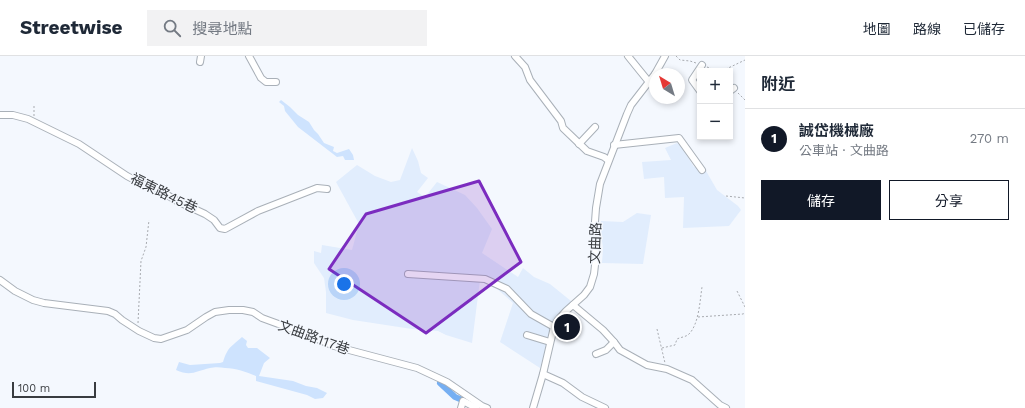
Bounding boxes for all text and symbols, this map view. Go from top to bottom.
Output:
search box [147,10,427,46]
text: Streetwise [20,16,123,39]
icon: search [161,17,183,39]
text: 搜尋地點 [193,20,253,38]
text: 地圖 [863,21,891,37]
text: 路線 [913,21,941,37]
text: 已儲存 [963,21,1005,37]
north arrow [649,68,685,104]
map controls [697,68,733,140]
button: + [697,68,733,104]
text: 附近 [761,74,795,94]
button: − [697,104,733,140]
text: 誠岱機械廠 [799,122,874,140]
text: 1 [771,131,777,146]
text: 270 m [970,131,1009,146]
text: 公車站 · 文曲路 [799,143,889,158]
street label: 福東路45巷 [128,170,200,216]
button: 儲存 [761,180,881,220]
button: 分享 [889,180,1009,220]
street label: 文曲路 [586,222,604,264]
your location [334,274,354,294]
pin: 1 [554,312,580,342]
street label: 文曲路117巷 [276,317,352,357]
scale bar [12,380,96,399]
text: 100 m [18,382,50,395]

